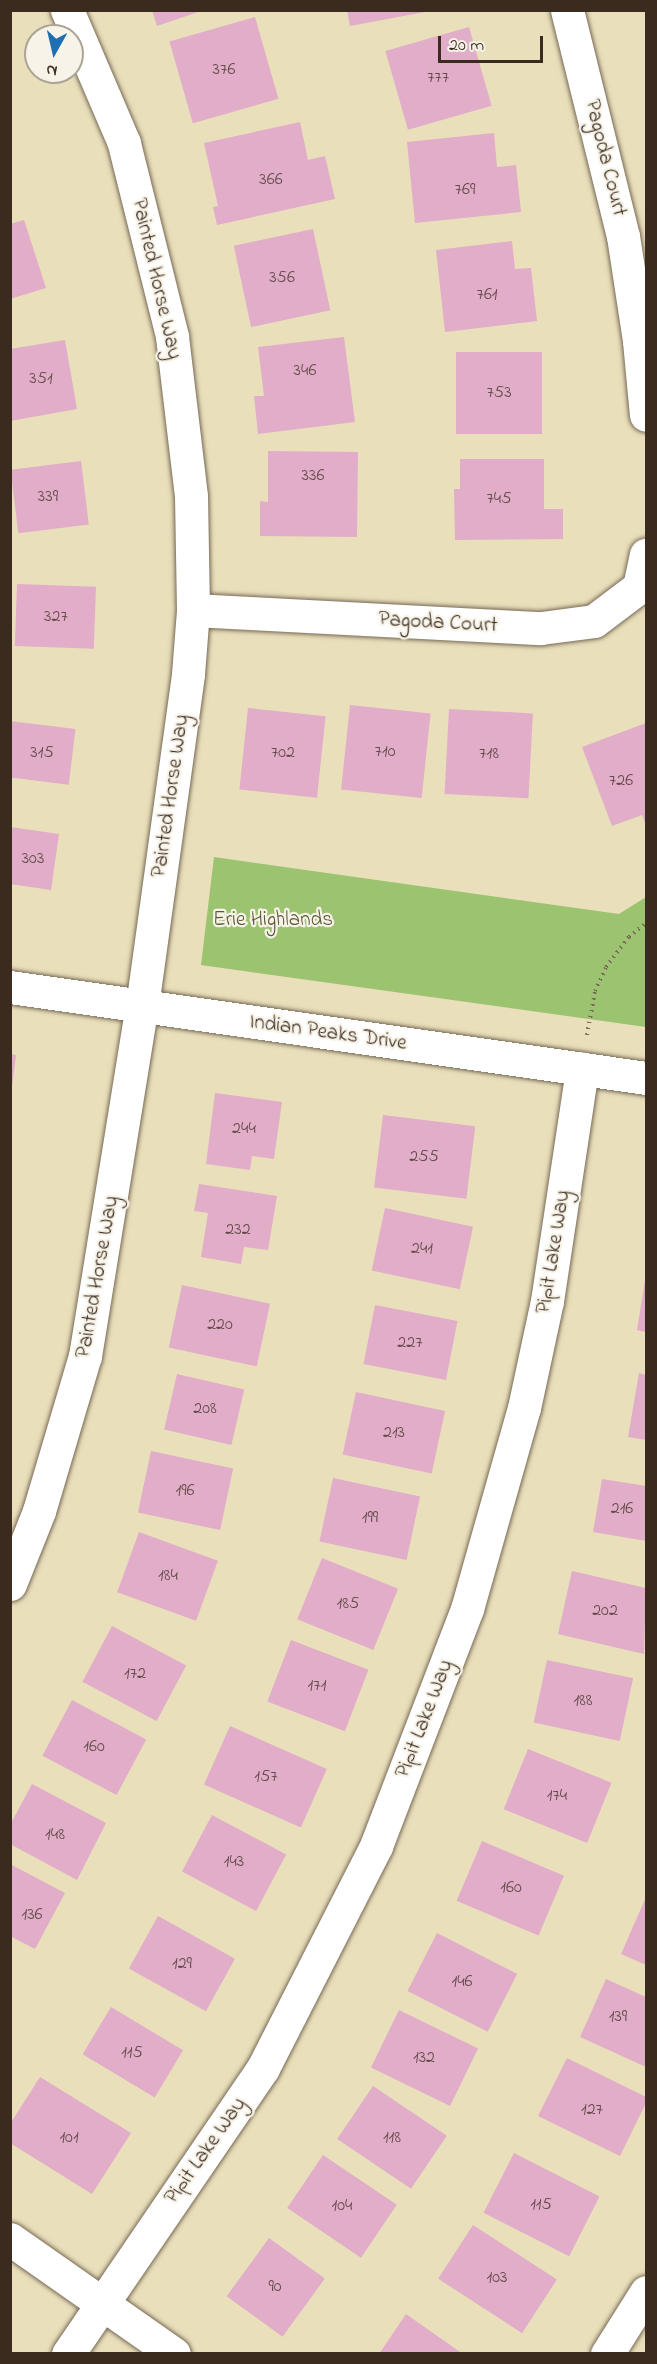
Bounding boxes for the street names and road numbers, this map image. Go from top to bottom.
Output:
street label: Pagoda Court [578,97,632,219]
street label: Painted Horse Way [125,196,187,362]
street label: Pagoda Court [378,607,498,639]
street label: Painted Horse Way [147,713,195,879]
street label: Indian Peaks Drive [248,1009,408,1057]
street label: Pipit Lake Way [532,1189,576,1315]
street label: Painted Horse Way [71,1194,125,1360]
street label: Pipit Lake Way [391,1656,459,1782]
street label: Pipit Lake Way [160,2093,252,2209]

